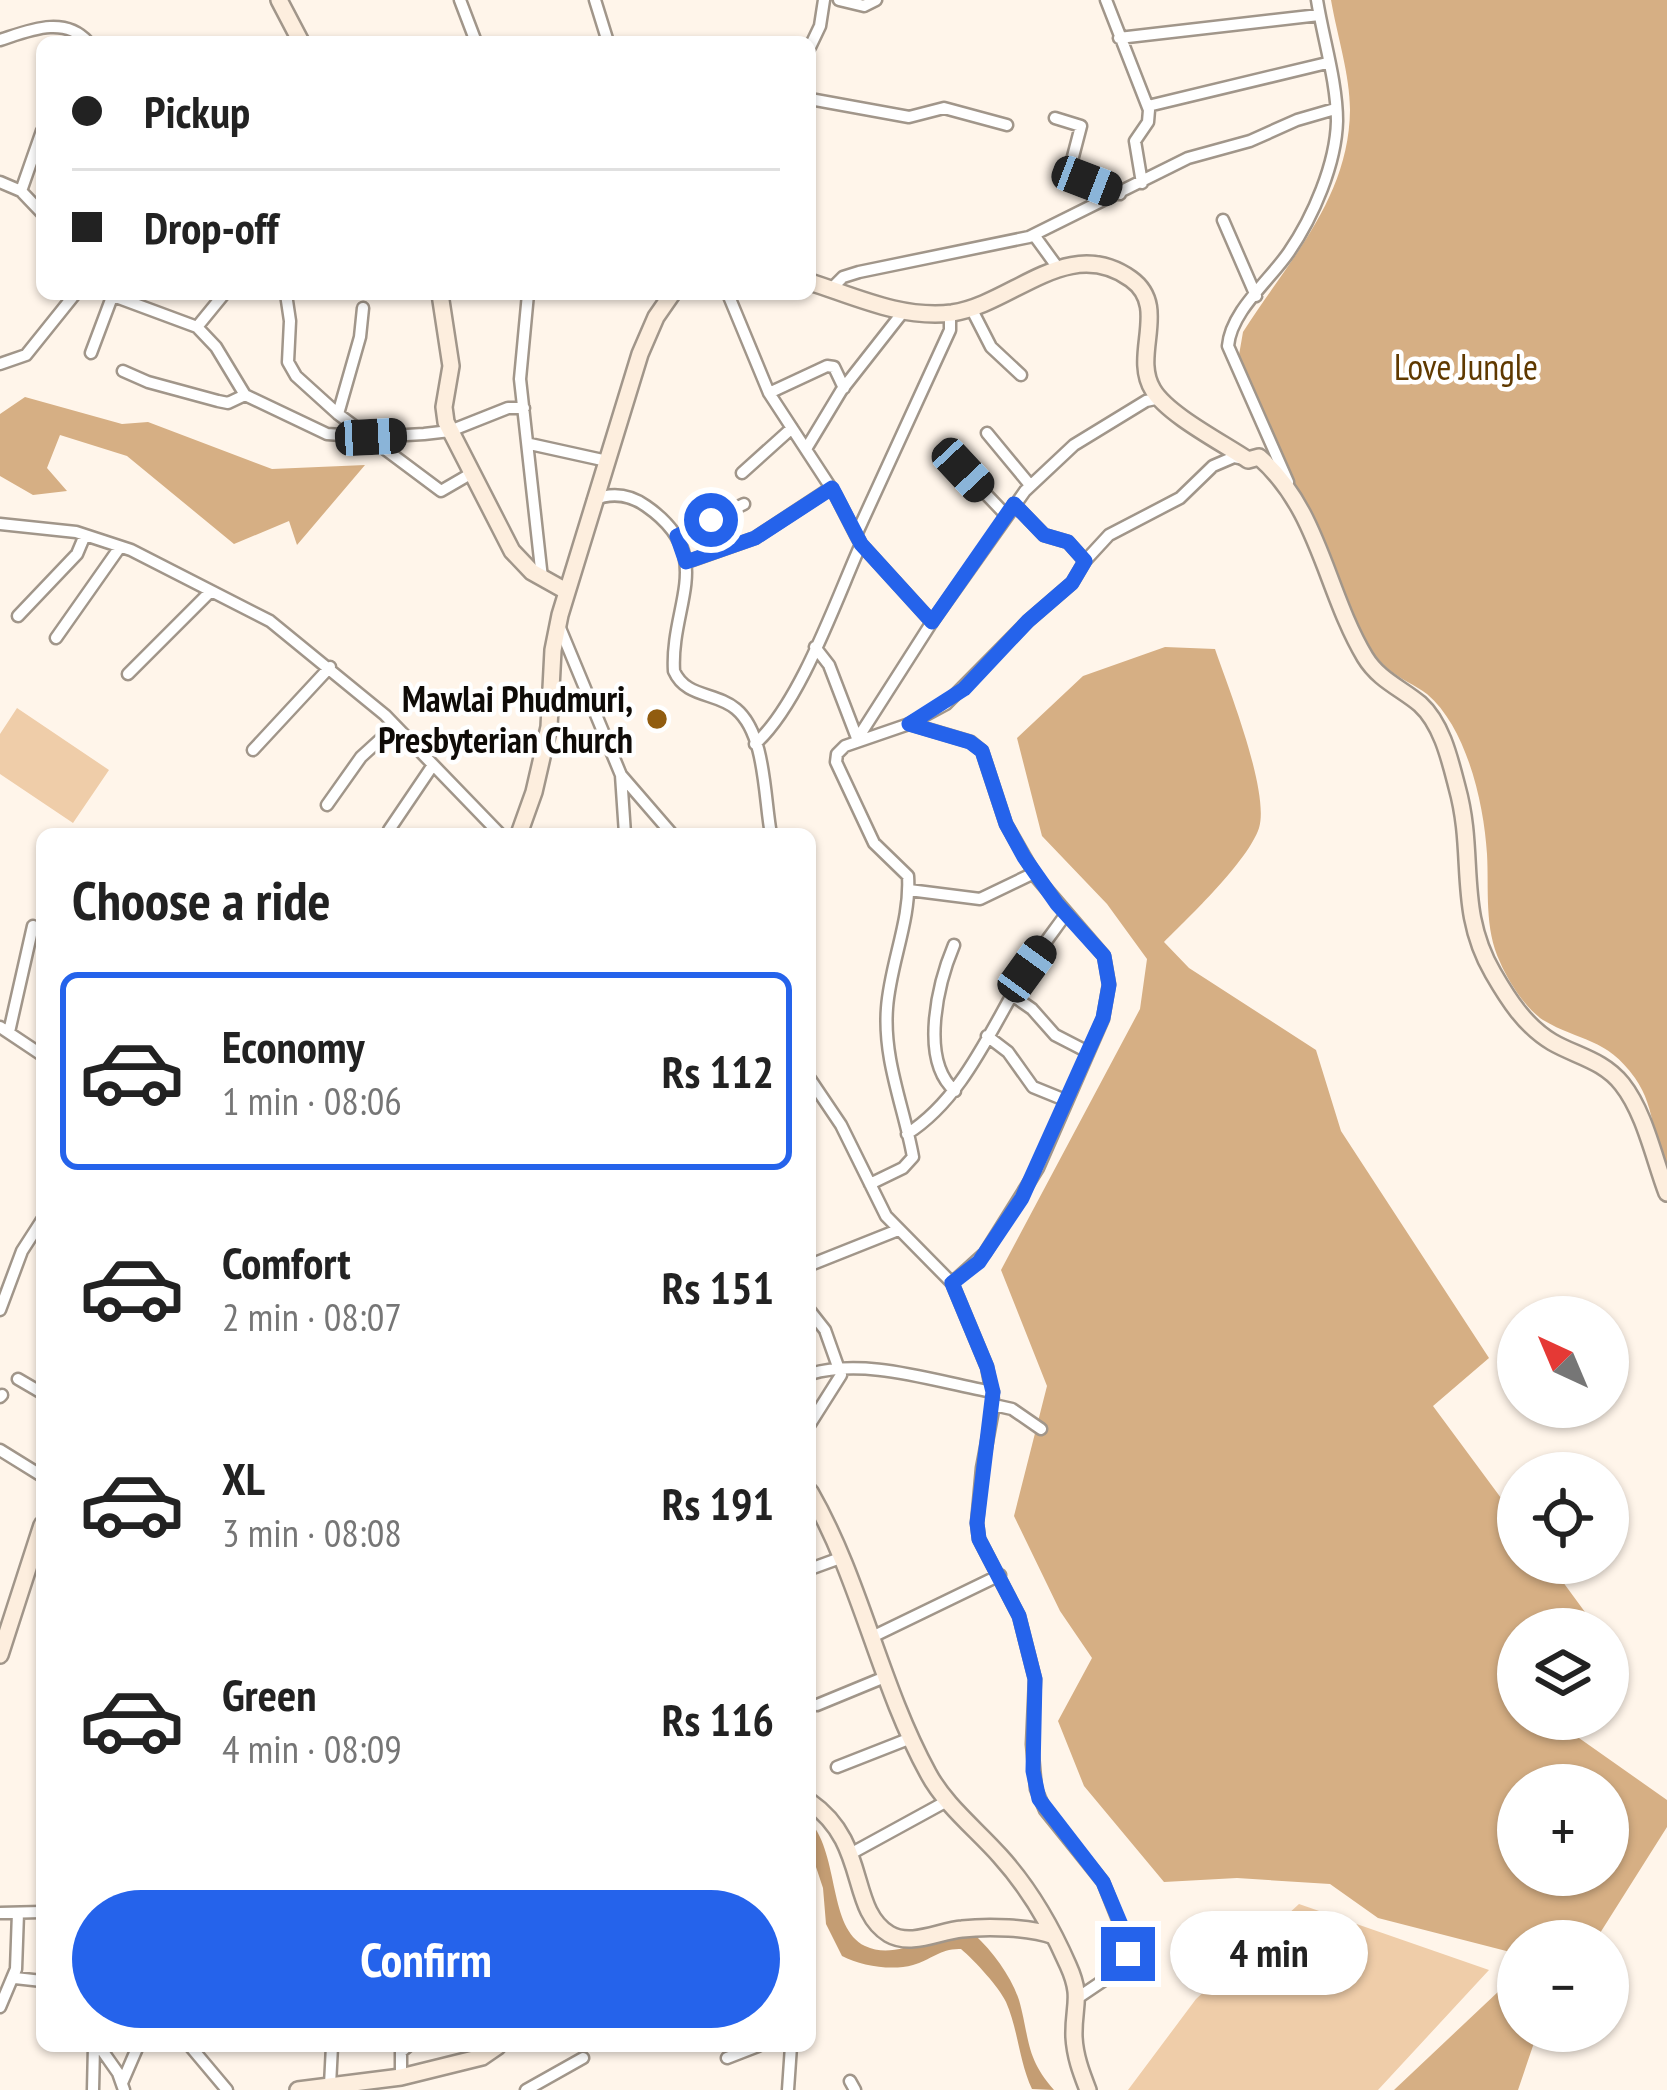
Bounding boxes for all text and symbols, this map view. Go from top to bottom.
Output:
text: Pickup [144,82,250,140]
car [1047,151,1127,211]
text: Drop-off [144,198,278,256]
park label: Love Jungle [1394,343,1538,390]
car [334,417,408,457]
car [925,431,1001,509]
route start [684,493,738,547]
place label: Mawlai Phudmuri, Presbyterian Church [378,675,633,763]
marker: Mawlai Phudmuri, Presbyterian Church [644,706,670,732]
text: Choose a ride [72,865,331,935]
car [991,929,1063,1009]
icon: car [78,1017,186,1125]
text: Economy [222,1017,365,1075]
text: Rs 112 [662,1042,774,1100]
text: 1 min · 08:06 [222,1075,402,1126]
icon: car [78,1233,186,1341]
text: Comfort [222,1233,351,1291]
text: Rs 151 [662,1258,774,1316]
text: 2 min · 08:07 [222,1291,402,1342]
north arrow [1497,1296,1629,1428]
map controls [1497,1296,1629,2052]
icon: car [78,1449,186,1557]
text: XL [222,1449,265,1507]
button: locate [1497,1452,1629,1584]
text: Rs 191 [662,1474,774,1532]
text: 3 min · 08:08 [222,1507,402,1558]
button: layers [1497,1608,1629,1740]
icon: car [78,1665,186,1773]
text: Green [222,1665,317,1723]
text: Rs 116 [662,1690,774,1748]
text: 4 min · 08:09 [222,1723,402,1774]
button: + [1497,1764,1629,1896]
button: Confirm [72,1890,780,2028]
callout: 4 min [1170,1912,1368,1996]
button: − [1497,1920,1629,2052]
route end [1101,1927,1155,1981]
text: 4 min [1230,1927,1308,1978]

